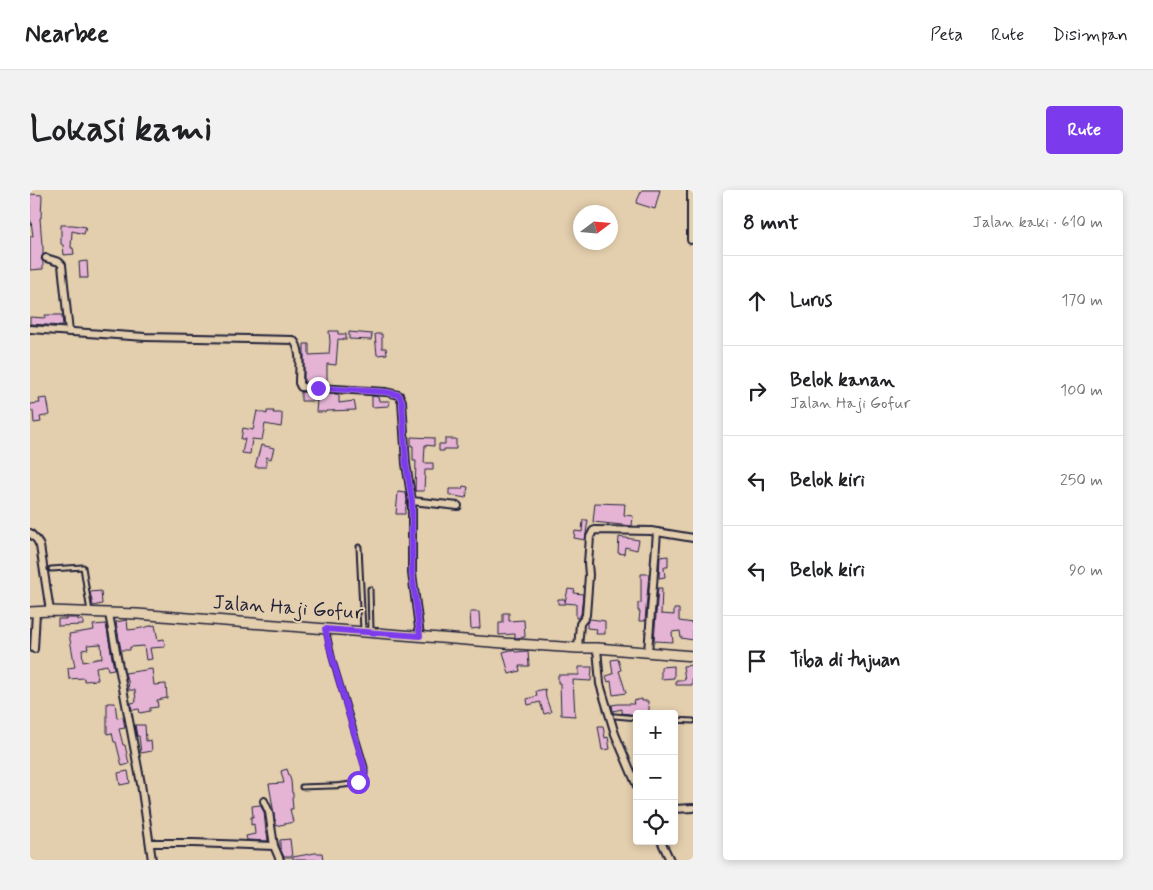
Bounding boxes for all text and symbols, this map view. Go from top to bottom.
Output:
text: Nearbee [25,19,109,50]
text: Peta [930,23,963,47]
text: Rute [991,23,1024,47]
text: Disimpan [1052,23,1128,47]
button: Rute [1046,106,1123,154]
text: Lokasi kami [30,107,212,153]
north arrow [573,205,618,250]
text: 8 mnt [743,209,799,237]
text: Jalan kaki · 610 m [973,212,1103,233]
icon: ahead [743,287,771,315]
text: Lurus [790,288,832,313]
text: 170 m [1061,290,1103,311]
text: Belok kanan [790,368,895,393]
route end [307,377,330,400]
icon: right [743,377,771,405]
text: 100 m [1060,380,1103,401]
text: Jalan Haji Gofur [790,393,910,414]
icon: left [743,467,771,495]
text: Belok kiri [790,468,865,493]
text: 250 m [1060,470,1103,491]
icon: left [743,557,771,585]
text: Belok kiri [790,558,865,583]
text: 90 m [1069,560,1103,581]
street label: Jalan Haji Gofur [212,589,365,627]
icon: arrive [743,647,771,675]
text: Tiba di tujuan [790,648,901,673]
map controls [633,710,678,845]
button: + [633,710,678,755]
button: − [633,755,678,800]
route start [347,771,370,794]
button: locate [633,800,678,845]

